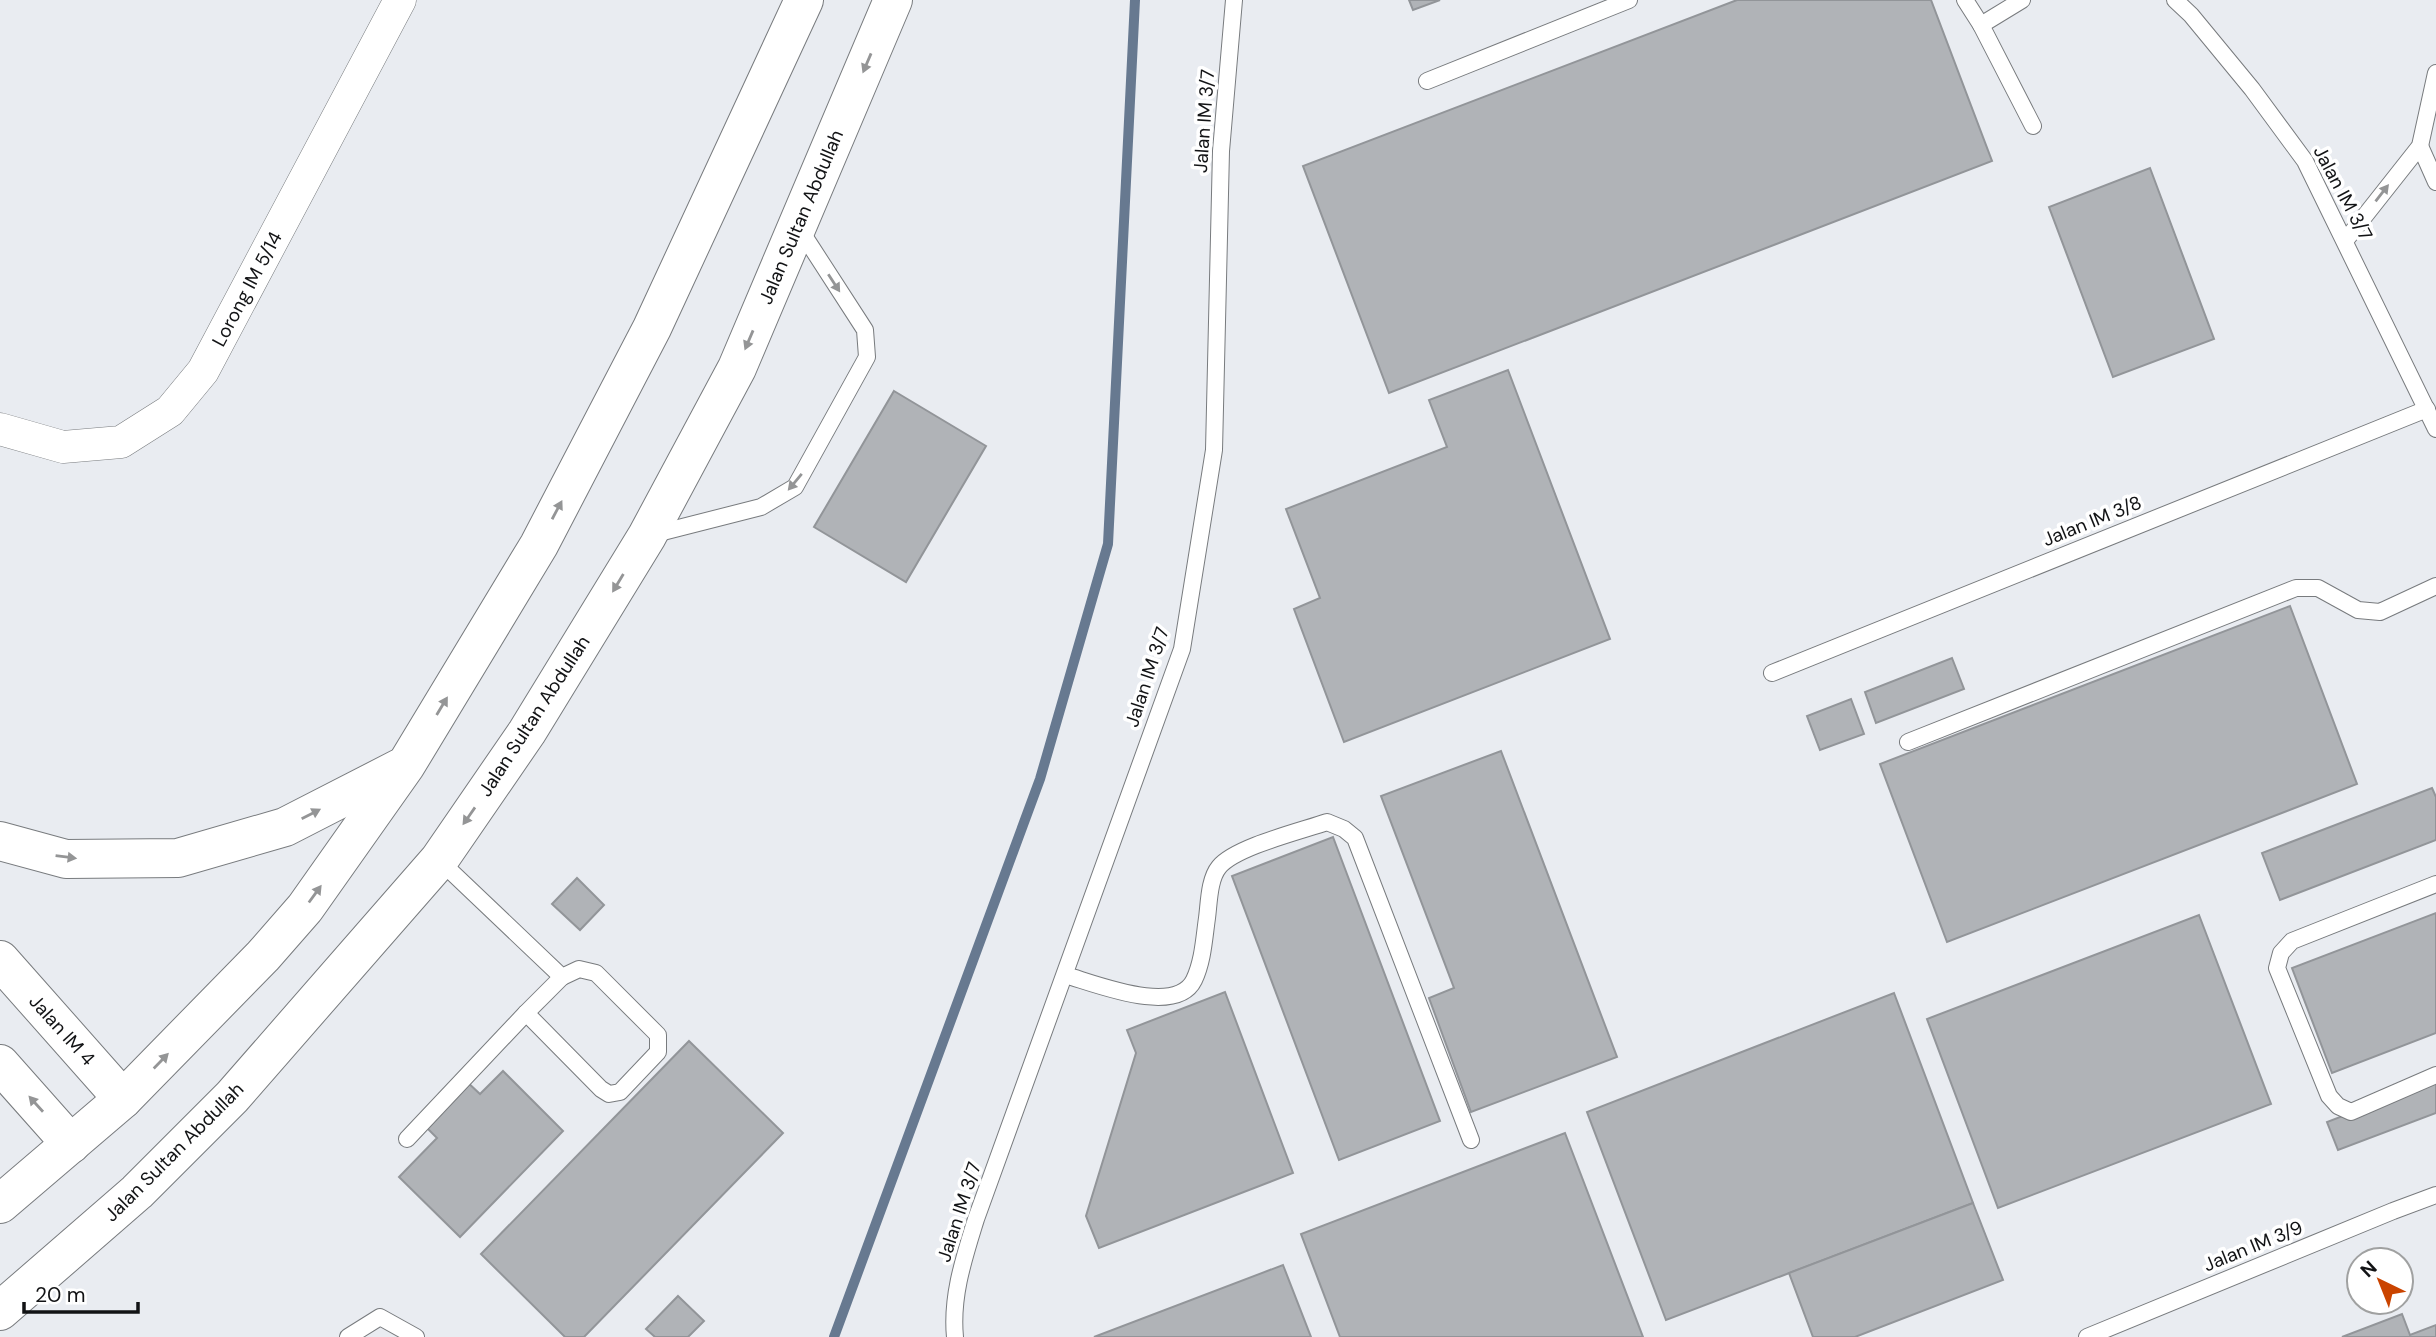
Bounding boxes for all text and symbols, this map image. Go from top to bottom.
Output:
one-way arrow [861,53,872,74]
street label: Jalan IM 3/7 [1188,68,1220,174]
street label: Jalan Sultan Abdullah [753,126,849,308]
street label: Jalan IM 3/7 [2308,141,2378,245]
one-way arrow [2375,184,2389,202]
street label: Lorong IM 5/14 [206,227,288,351]
one-way arrow [828,274,841,293]
one-way arrow [743,330,755,350]
one-way arrow [788,473,803,491]
street label: Jalan IM 3/8 [2039,490,2145,552]
one-way arrow [551,499,563,519]
one-way arrow [612,574,624,593]
street label: Jalan IM 3/7 [1119,624,1175,730]
street label: Jalan Sultan Abdullah [473,631,595,801]
one-way arrow [436,696,448,715]
one-way arrow [462,807,476,825]
one-way arrow [301,808,321,820]
one-way arrow [55,852,77,863]
one-way arrow [307,885,321,903]
street label: Jalan IM 4 [23,989,101,1071]
one-way arrow [152,1053,168,1070]
street label: Jalan Sultan Abdullah [99,1077,249,1227]
one-way arrow [28,1096,44,1113]
street label: Jalan IM 3/7 [931,1159,987,1265]
street label: Jalan IM 3/9 [2200,1215,2306,1277]
north arrow [2345,1246,2415,1316]
text: N [2355,1255,2382,1283]
scale bar [24,1270,138,1314]
text: 20 m [35,1281,86,1309]

